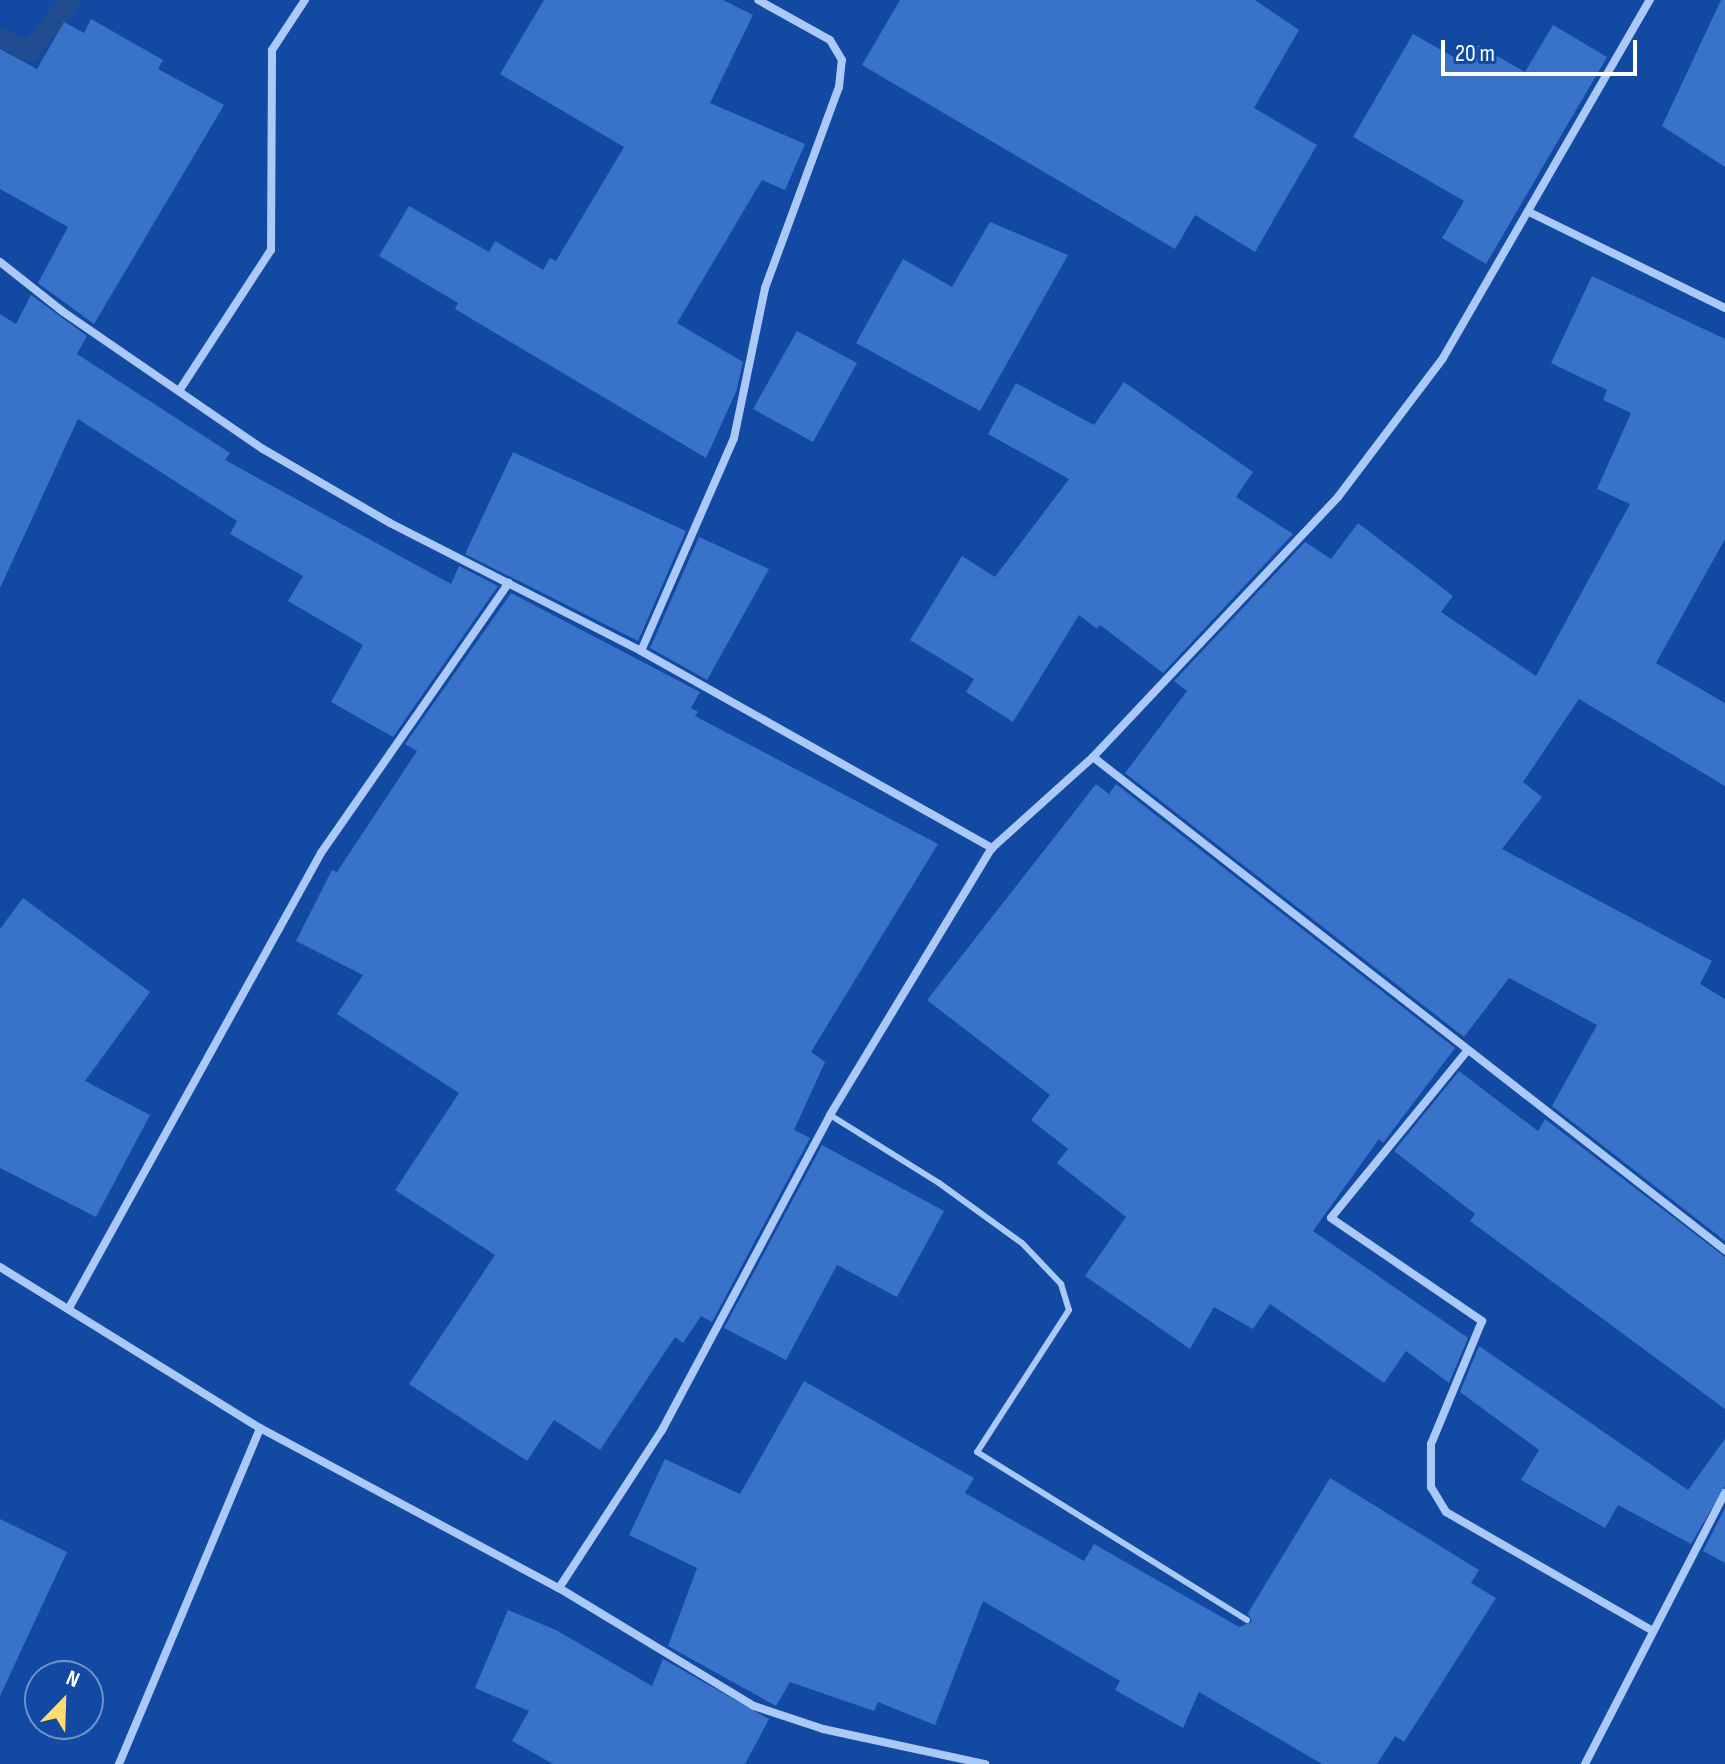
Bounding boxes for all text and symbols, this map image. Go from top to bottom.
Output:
scale bar [1445,24,1641,74]
text: 20 m [1455,39,1495,68]
north arrow [24,1660,104,1740]
text: N [62,1665,83,1694]

